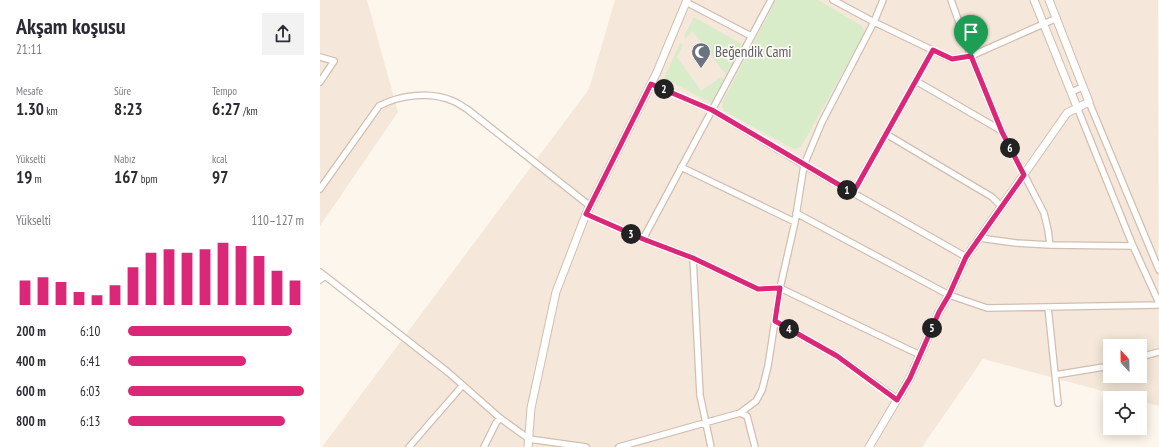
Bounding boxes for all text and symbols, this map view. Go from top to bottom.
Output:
text: Akşam koşusu [16,12,126,40]
button: share [262,13,304,55]
pin [954,15,988,56]
icon: arrive [960,21,982,43]
text: 21:11 [16,41,42,58]
mosque icon: Beğendik Cami [690,41,712,69]
place label: Beğendik Cami [715,42,792,61]
pin: 2 [654,79,674,99]
text: 2 [661,82,667,96]
text: Mesafe [16,84,43,98]
text: Süre [114,84,131,98]
text: Tempo [212,84,237,98]
text: 1.30 [16,98,44,120]
text: 8:23 [114,98,143,120]
text: 6:27 [212,98,241,120]
text: km [44,104,58,118]
text: /km [241,104,258,118]
pin: 6 [1000,138,1020,158]
text: 6 [1007,141,1013,155]
text: Yükselti [16,152,46,166]
text: Nabız [114,152,135,166]
text: kcal [212,152,227,166]
text: 19 [16,166,32,188]
text: 167 [114,166,138,188]
text: 97 [212,166,228,188]
text: m [32,172,42,186]
text: bpm [138,172,157,186]
pin: 1 [837,180,857,200]
text: 1 [844,183,850,197]
text: Yükselti [16,212,51,229]
text: 110–127 m [251,212,304,229]
pin: 3 [621,224,641,244]
text: 3 [628,227,634,241]
pin: 5 [922,318,942,338]
pin: 4 [779,319,799,339]
text: 5 [929,321,935,335]
text: 4 [786,322,792,336]
text: 200 m [16,323,46,340]
text: 6:10 [80,323,100,340]
north arrow [1103,339,1147,383]
map controls [1103,339,1147,435]
text: 400 m [16,353,46,370]
text: 6:41 [80,353,100,370]
text: 600 m [16,383,46,400]
text: 6:03 [80,383,100,400]
button: locate [1103,391,1147,435]
text: 800 m [16,413,46,430]
text: 6:13 [80,413,100,430]

